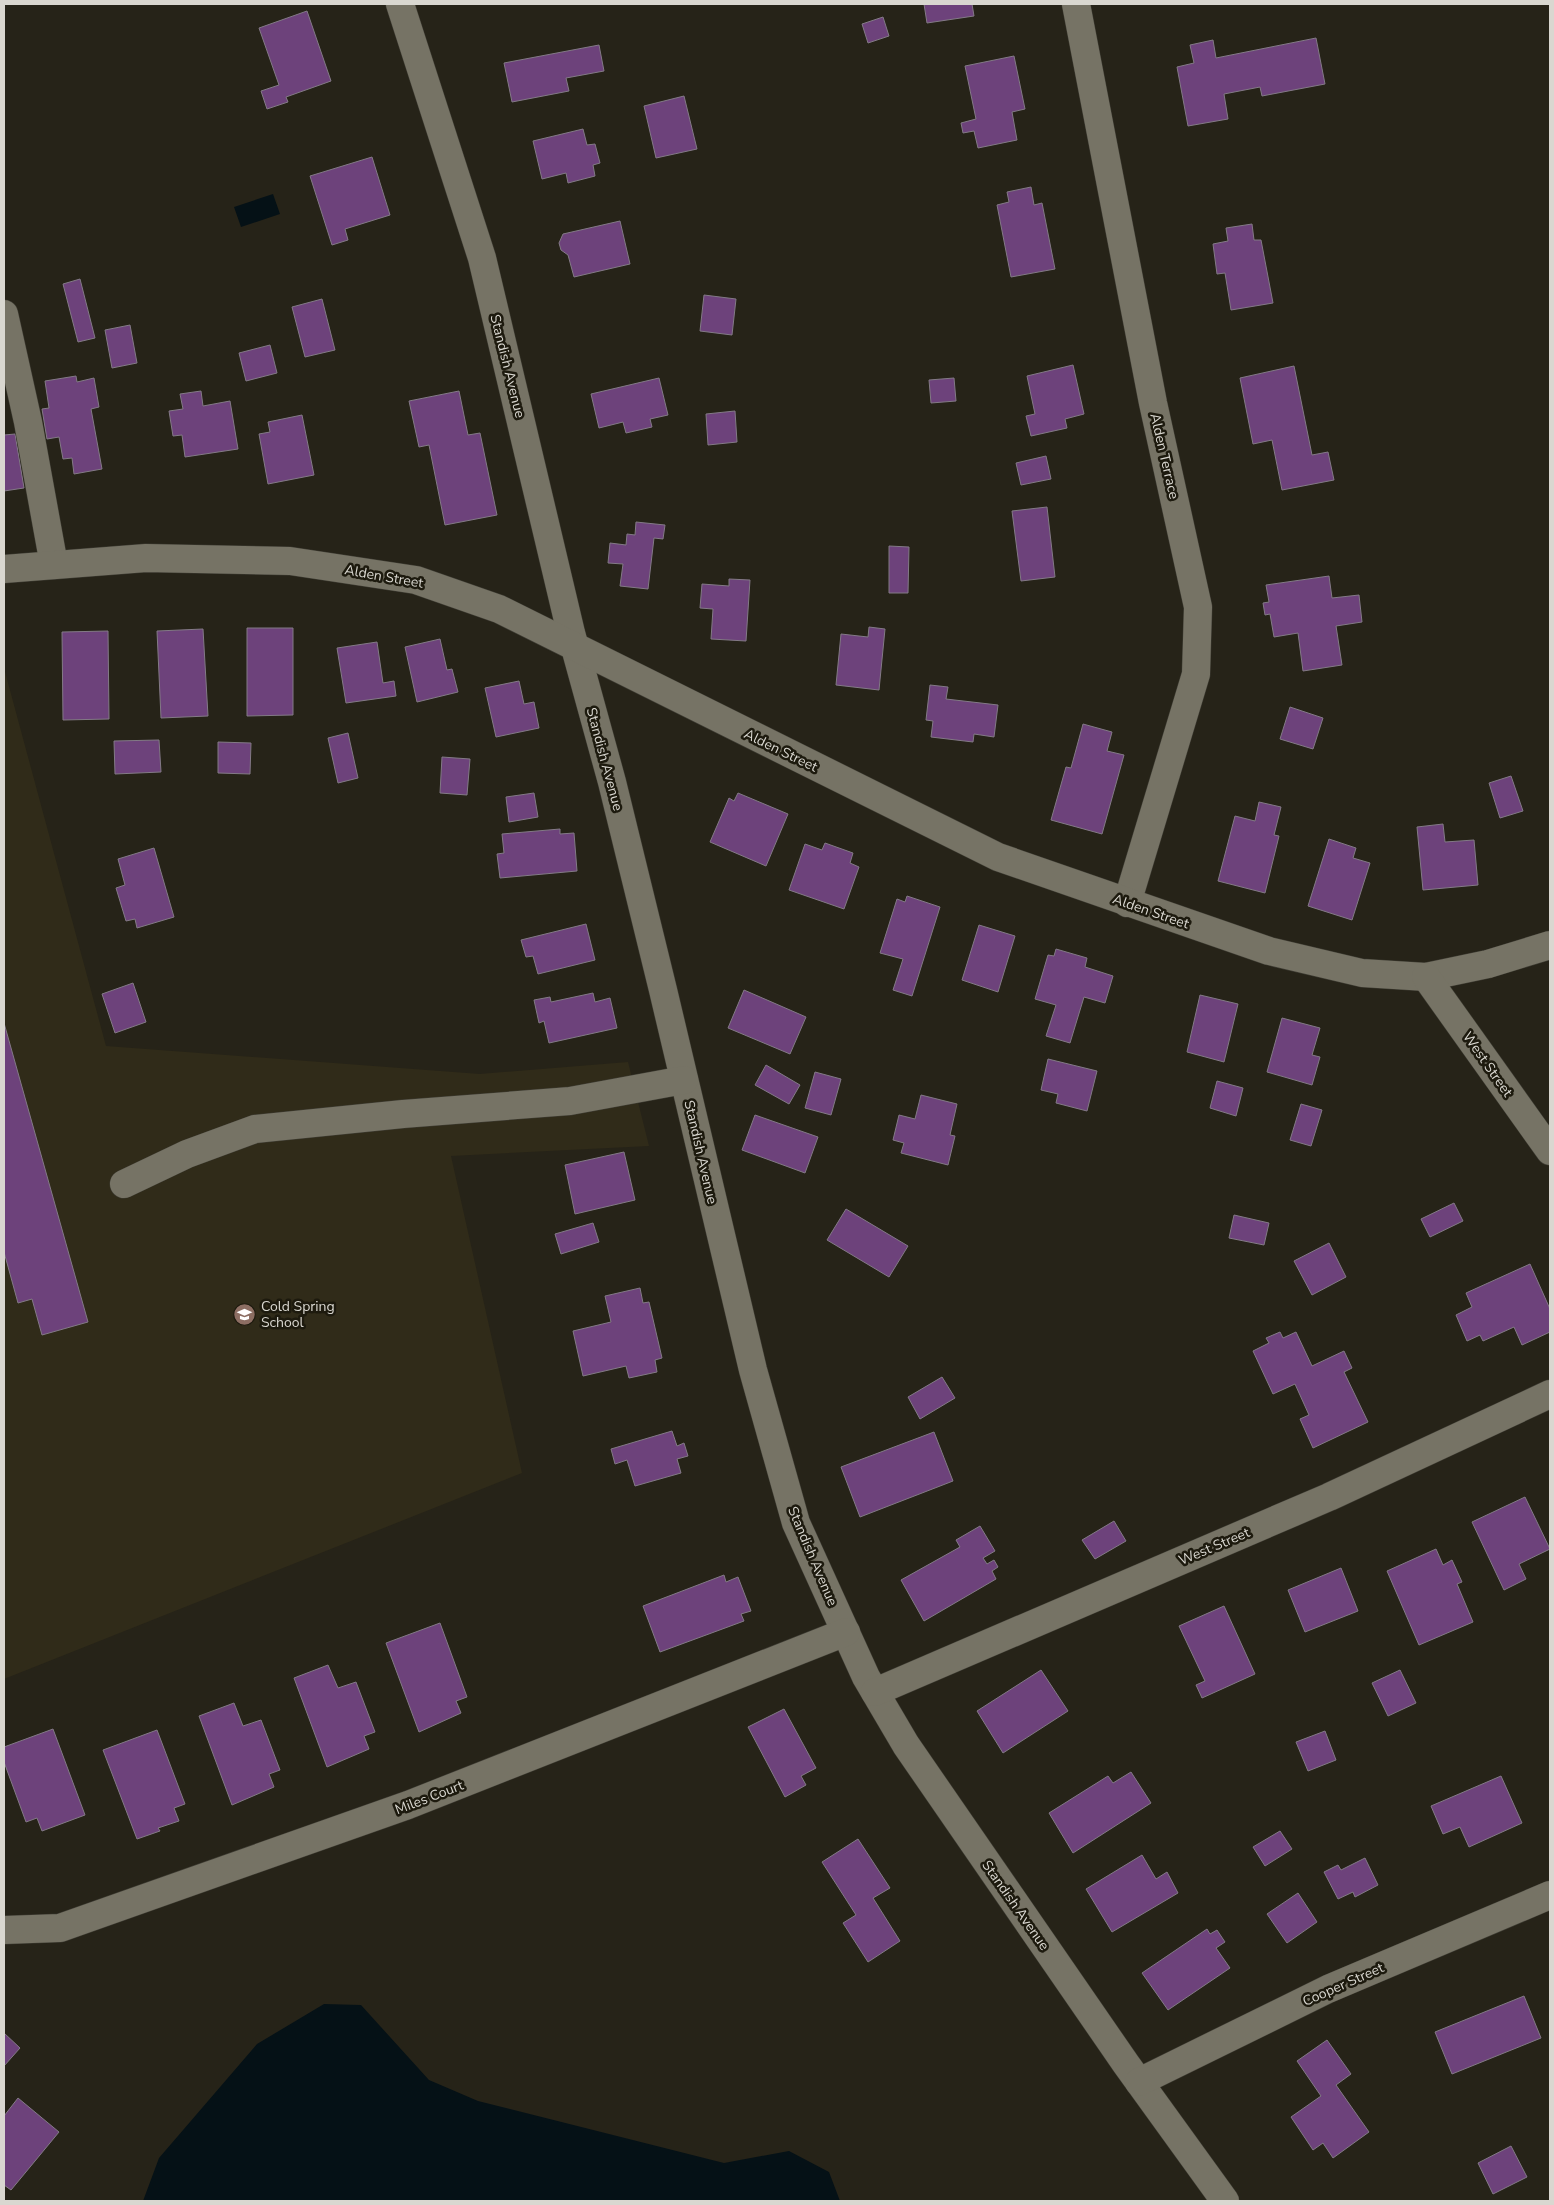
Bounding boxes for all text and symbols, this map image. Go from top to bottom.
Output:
street label: Standish Avenue [485,312,530,420]
street label: Alden Terrace [1145,411,1184,501]
street label: Alden Street [343,560,425,593]
street label: Standish Avenue [582,705,627,813]
street label: Alden Street [741,724,821,776]
street label: Alden Street [1110,890,1192,933]
street label: West Street [1458,1028,1517,1101]
street label: Standish Avenue [679,1098,722,1206]
place label: Cold Spring School [261,1297,335,1332]
school or university icon: Cold Spring School [233,1302,257,1326]
street label: Standish Avenue [783,1504,842,1609]
street label: West Street [1176,1523,1253,1570]
street label: Miles Court [392,1776,466,1819]
street label: Standish Avenue [977,1856,1054,1954]
street label: Cooper Street [1300,1958,1387,2011]

